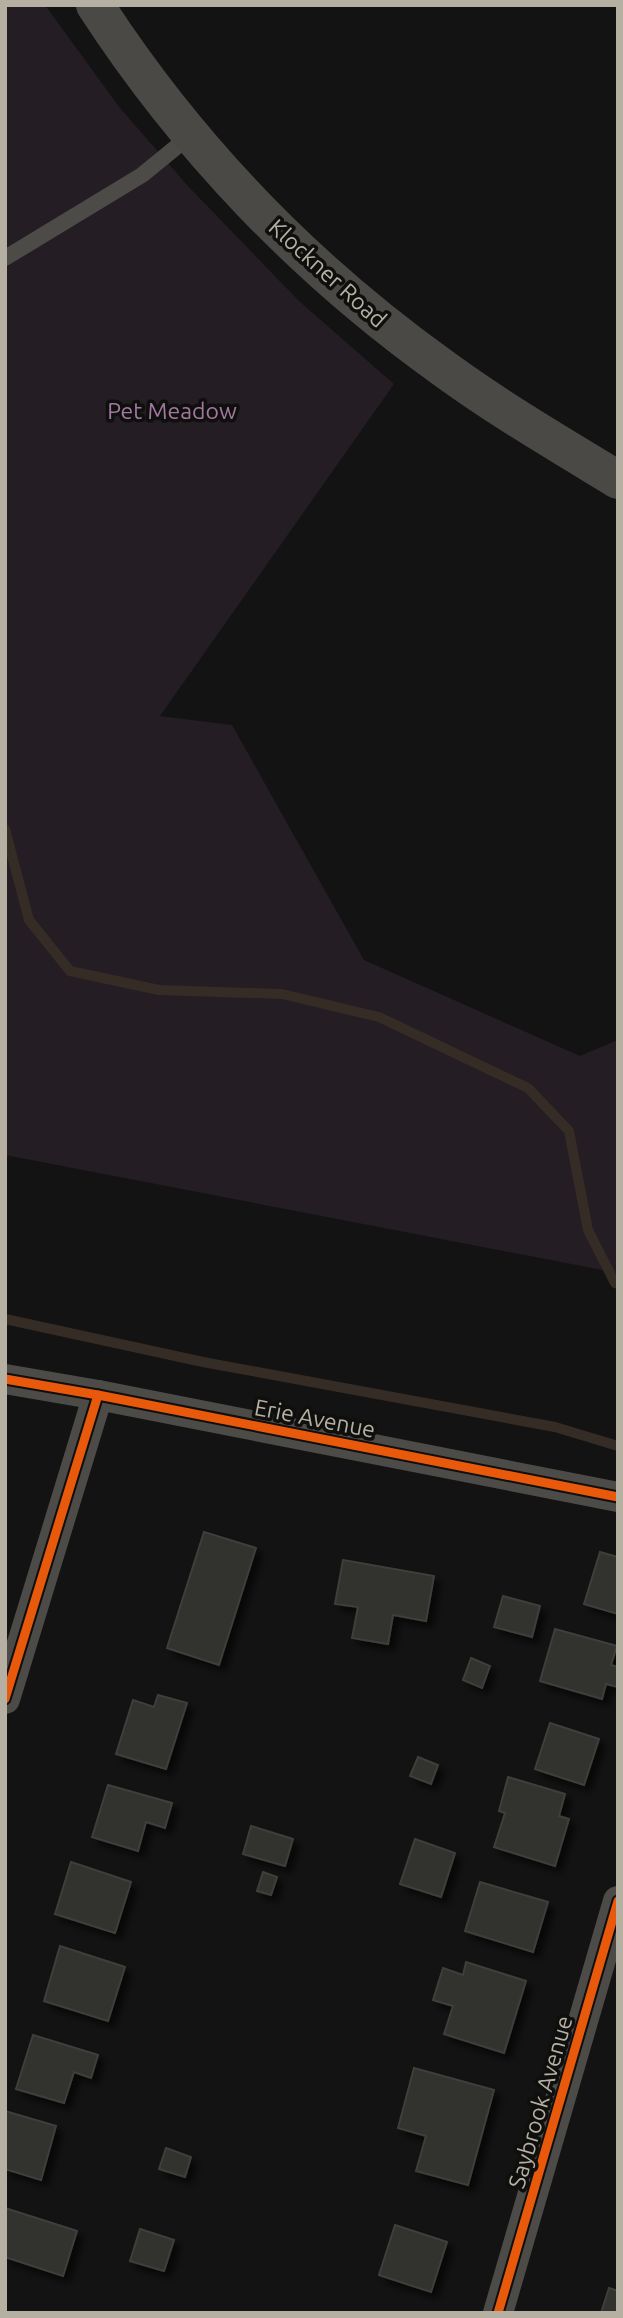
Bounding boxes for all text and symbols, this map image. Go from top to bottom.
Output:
street label: Klockner Road [264,214,392,332]
park label: Pet Meadow [107,398,237,423]
street label: Erie Avenue [252,1394,378,1442]
street label: Saybrook Avenue [503,2013,577,2191]

